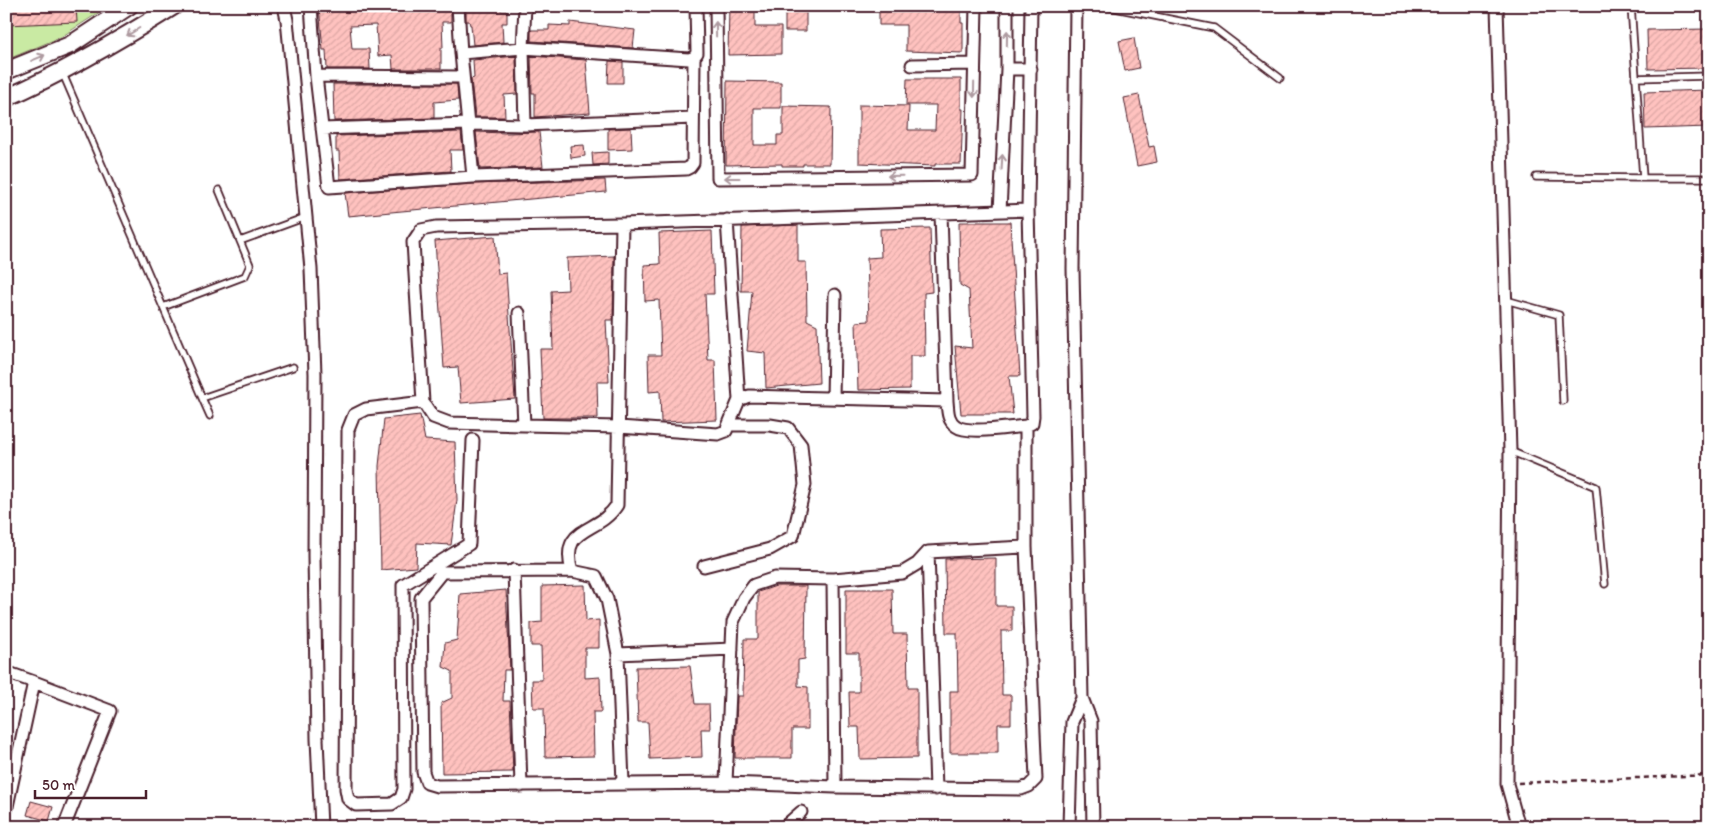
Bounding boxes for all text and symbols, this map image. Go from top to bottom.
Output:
one-way arrow [711,22,721,38]
one-way arrow [126,27,140,37]
one-way arrow [1002,30,1012,46]
one-way arrow [30,53,45,63]
one-way arrow [969,82,979,98]
one-way arrow [998,154,1007,170]
one-way arrow [887,171,904,181]
one-way arrow [725,173,741,183]
scale bar [35,768,146,800]
text: 50 m [42,776,75,794]

